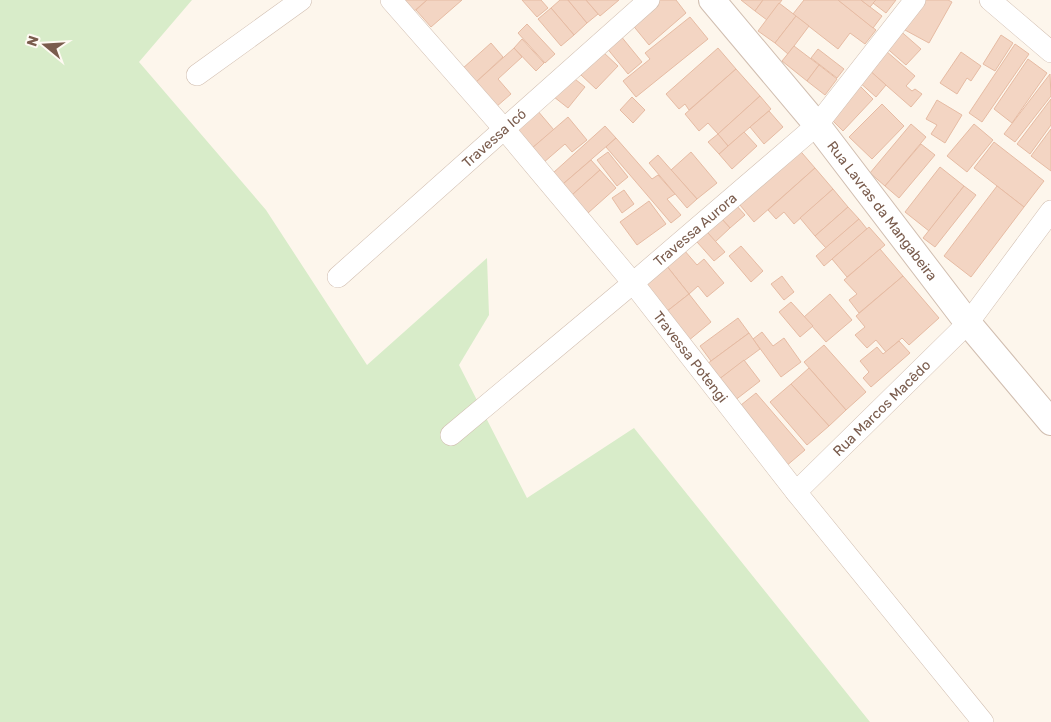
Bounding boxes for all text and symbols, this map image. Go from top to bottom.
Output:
north arrow [20,20,70,70]
text: N [23,34,43,49]
street label: Travessa Icó [458,105,530,171]
street label: Rua Lavras da Mangabeira [824,138,941,284]
street label: Travessa Aurora [650,189,740,270]
street label: Travessa Potengi [650,308,731,406]
street label: Rua Marcos Macêdo [829,356,934,460]

